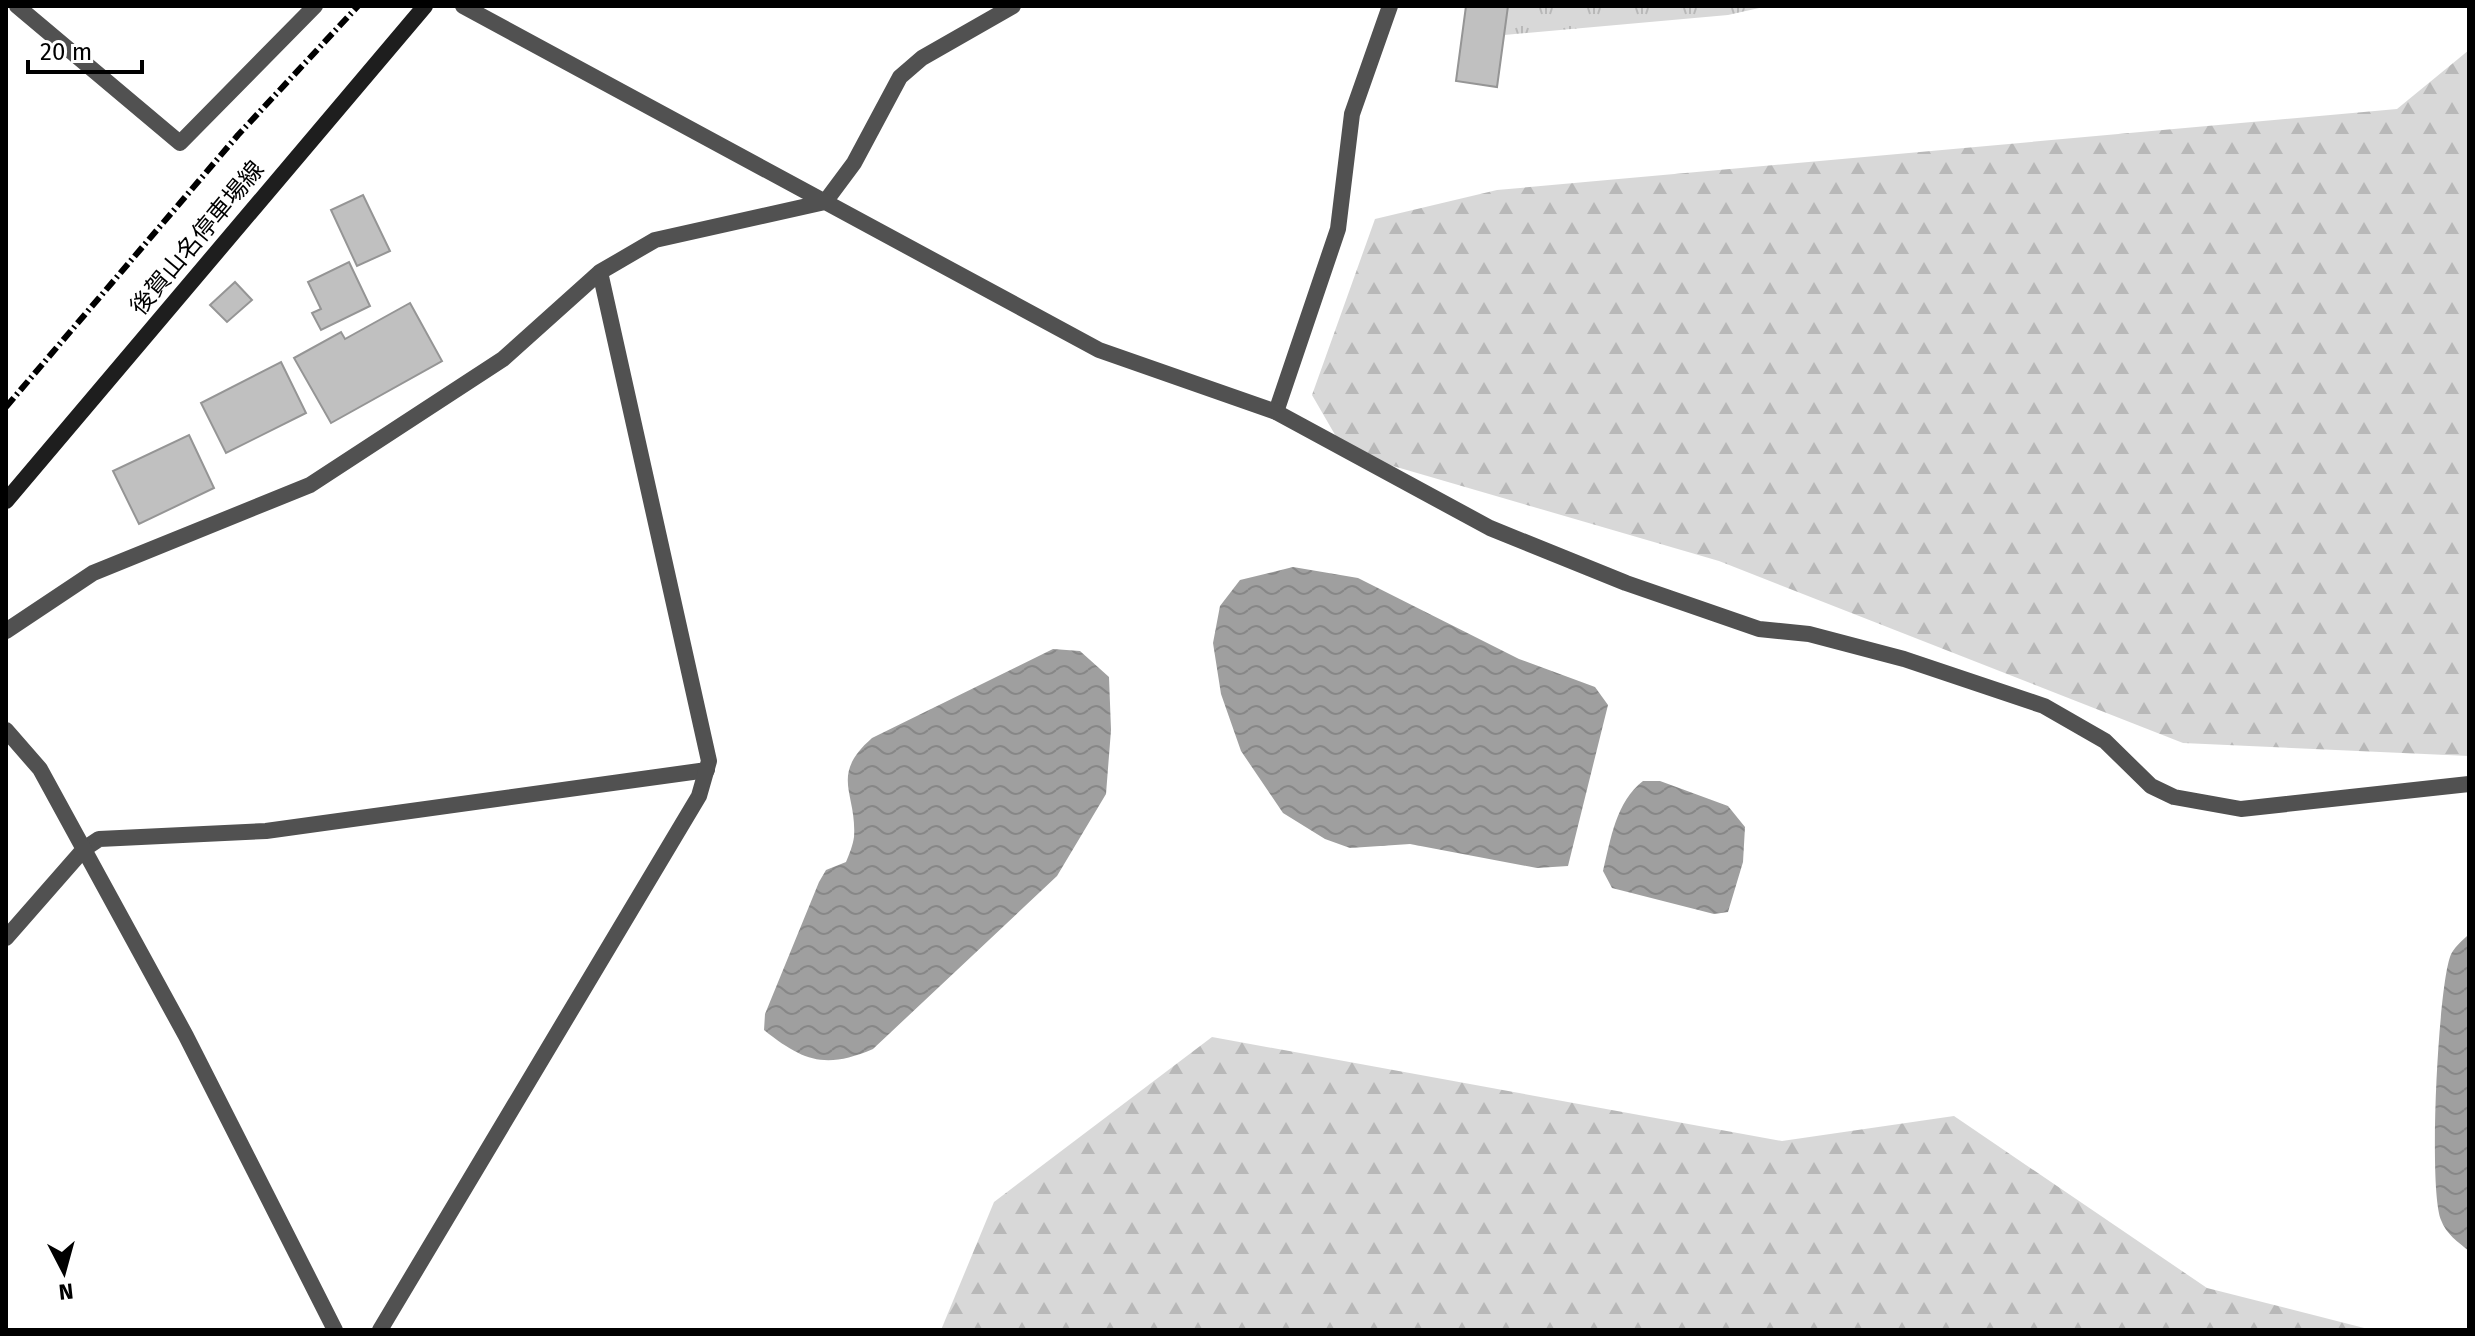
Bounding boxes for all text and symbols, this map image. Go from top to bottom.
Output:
scale bar [28,24,142,74]
text: 20 m [40,38,92,66]
street label: 後賀山名停車場線 [125,155,269,321]
north arrow [24,1232,104,1312]
text: N [57,1277,75,1306]

